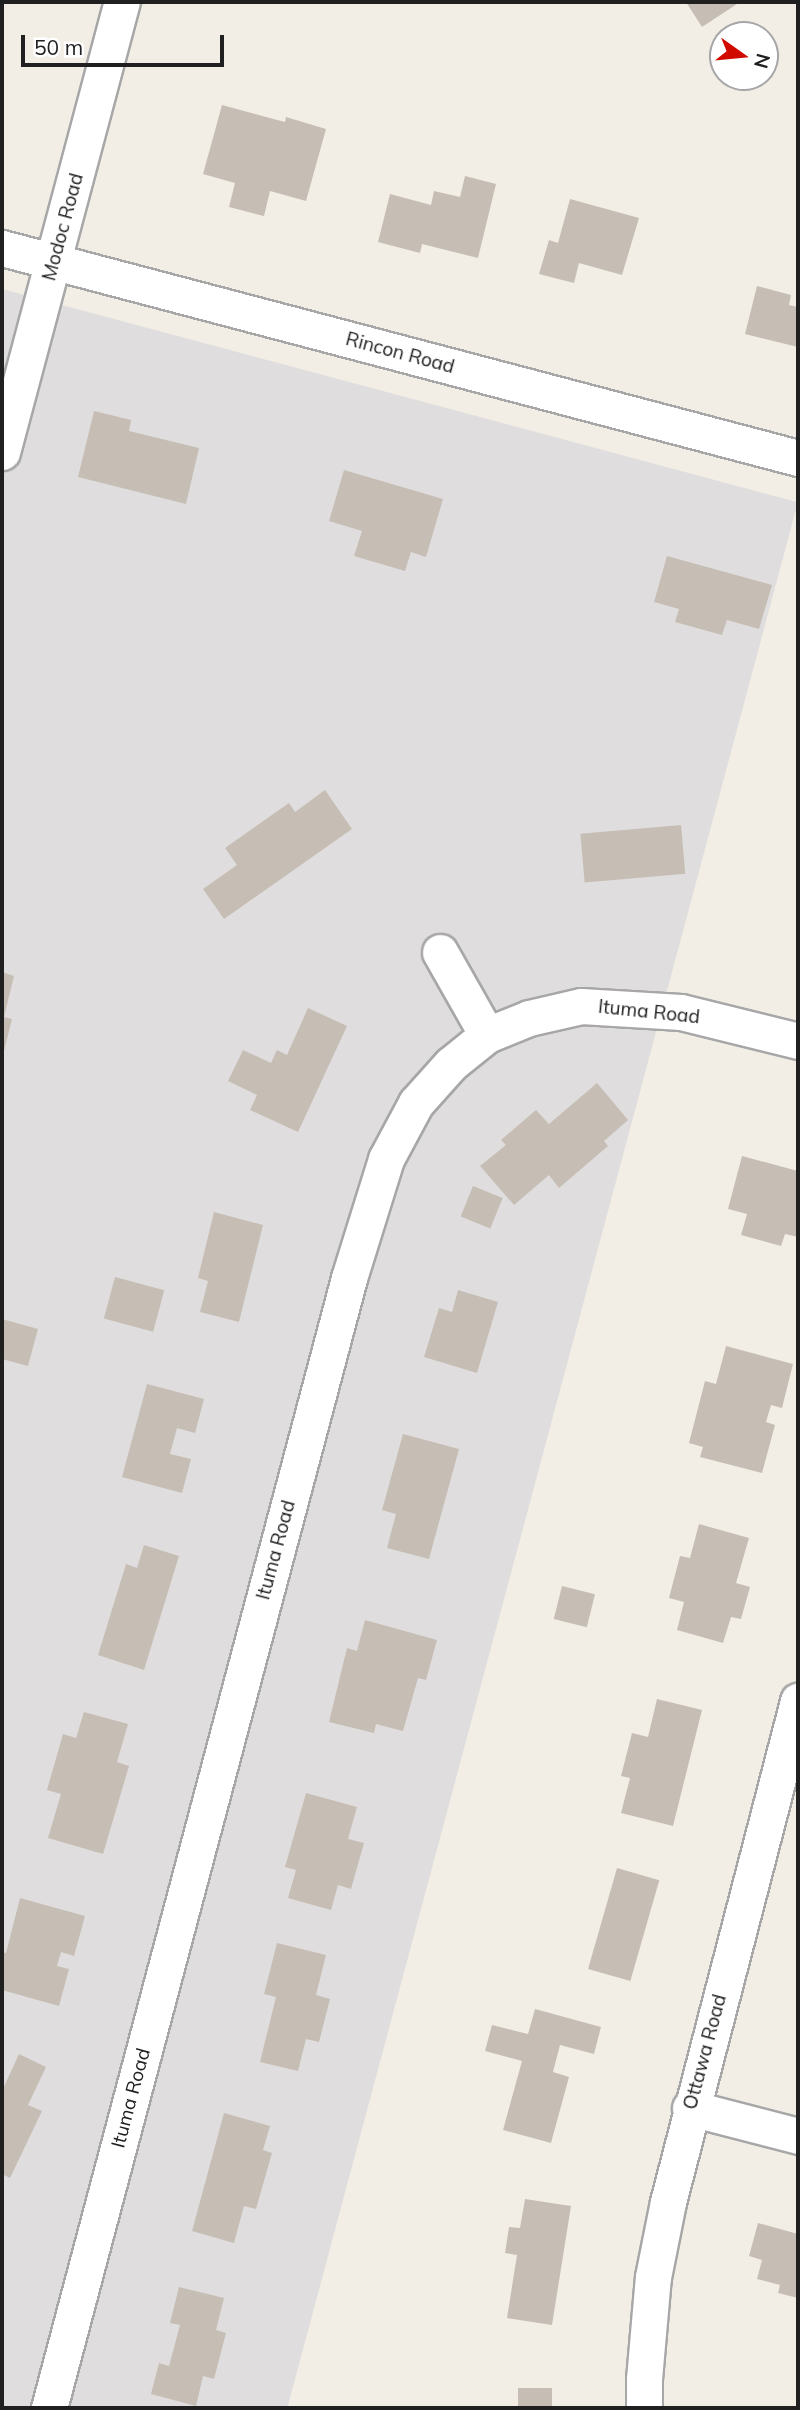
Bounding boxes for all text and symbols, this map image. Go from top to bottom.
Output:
scale bar [24,21,228,65]
north arrow [709,21,779,91]
text: 50 m [34,34,83,60]
text: N [749,51,776,71]
street label: Modoc Road [38,171,88,283]
street label: Rincon Road [343,328,457,378]
street label: Ituma Road [597,995,701,1029]
street label: Ituma Road [252,1498,300,1602]
street label: Ottawa Road [679,1992,731,2112]
street label: Ituma Road [107,2046,155,2150]

